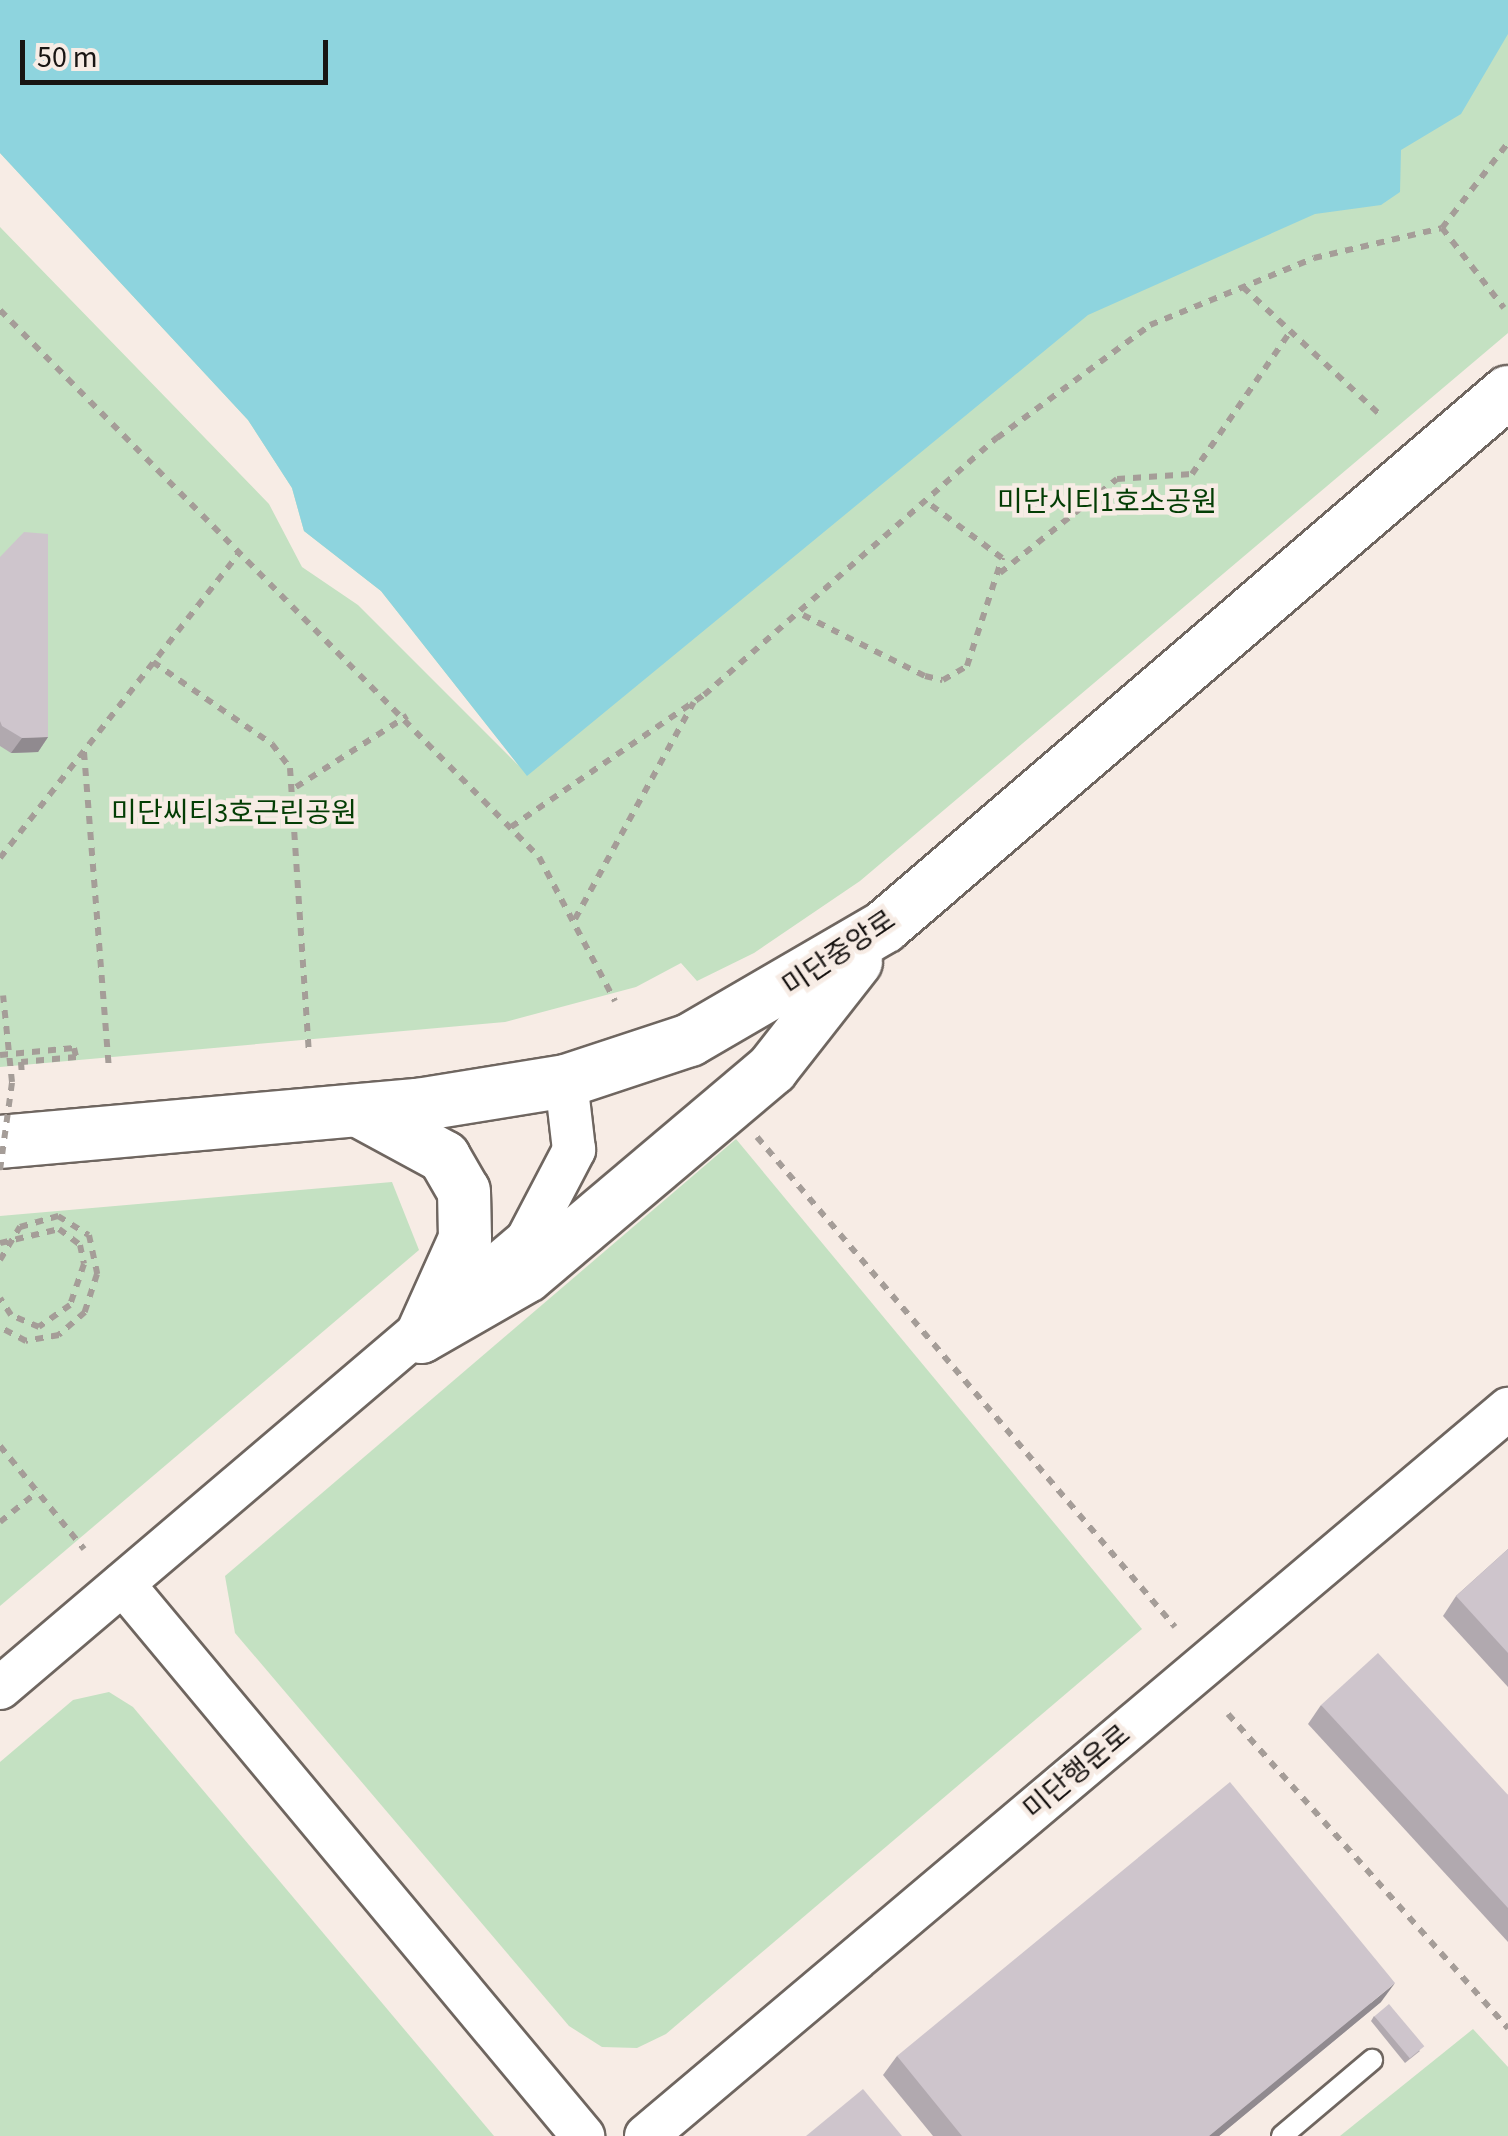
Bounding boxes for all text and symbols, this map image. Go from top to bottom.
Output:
scale bar [25,20,332,82]
text: 50 m [37,36,98,79]
park label: 미단시티1호소공원 [997,485,1217,519]
park label: 미단씨티3호근린공원 [111,796,357,830]
street label: 미단중앙로 [776,903,902,1003]
street label: 미단행운로 [1017,1718,1137,1826]

